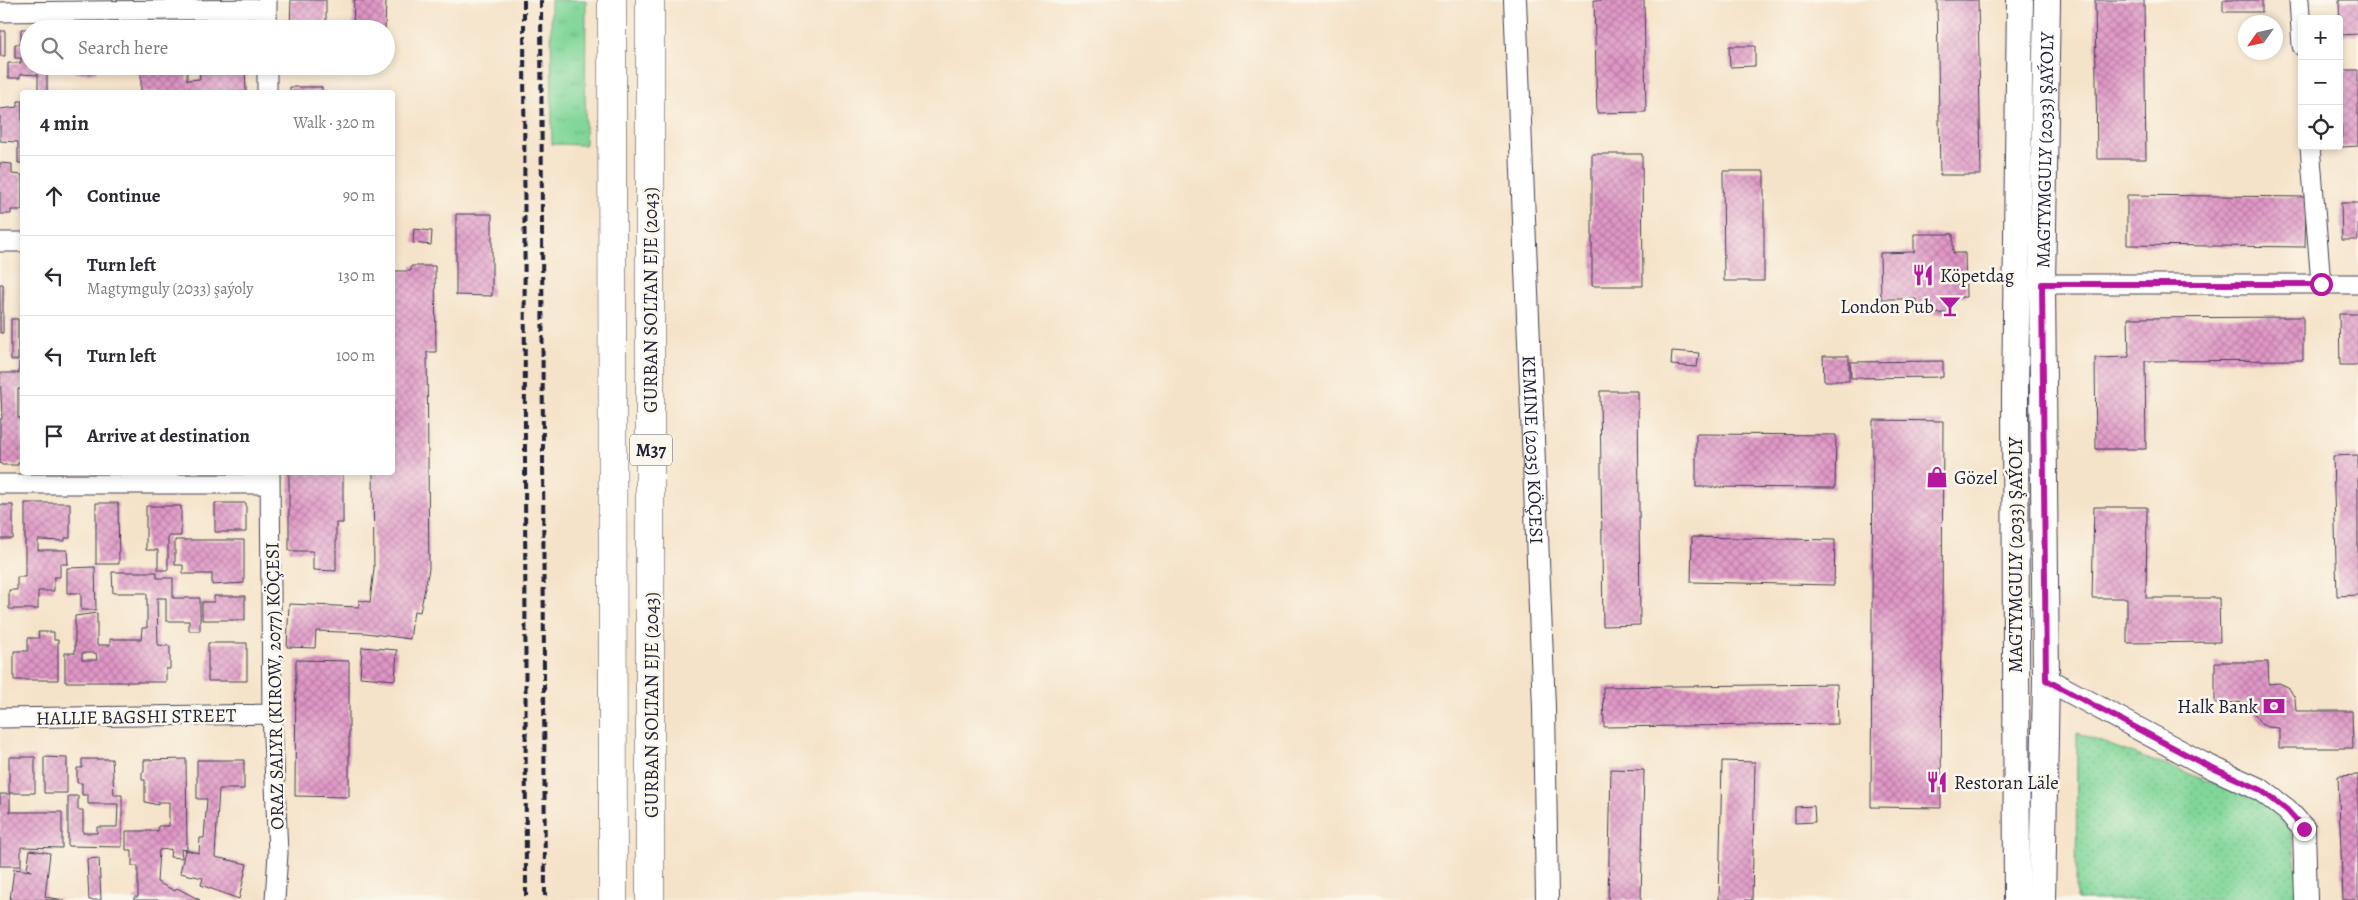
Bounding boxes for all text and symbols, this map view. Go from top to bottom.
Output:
north arrow [2238,15,2283,60]
map controls [2298,15,2343,150]
button: + [2298,15,2343,60]
search box [20,20,395,75]
street label: MAGTYMGULY (2033) ŞAÝOLY [2030,31,2060,268]
icon: search [38,34,66,62]
text: Search here [78,35,168,61]
button: − [2298,60,2343,105]
button: locate [2298,105,2343,150]
text: 4 min [40,109,89,137]
text: Walk · 320 m [293,112,375,134]
icon: ahead [40,182,68,210]
text: Continue [87,183,161,209]
text: 90 m [343,185,375,207]
street label: GURBAN SOLTAN EJE (2043) [638,187,664,413]
text: Turn left [87,252,156,278]
icon: left [40,262,68,290]
restaurant icon: Köpetdag [1910,262,1936,288]
place label: Köpetdag [1940,263,2015,289]
text: 130 m [338,265,375,287]
route start [2310,273,2333,296]
text: Magtymguly (2033) şaýoly [87,278,253,300]
bar icon: London Pub [1937,293,1963,319]
place label: London Pub [1840,294,1934,320]
icon: left [40,342,68,370]
text: Turn left [87,343,156,369]
text: 100 m [336,345,375,367]
street label: KEMINE (2035) KÖÇESI [1516,355,1549,545]
icon: arrive [40,422,68,450]
text: Arrive at destination [87,423,250,449]
road number: M37 [630,434,672,466]
street label: MAGTYMGULY (2033) ŞAÝOLY [2003,436,2029,673]
shop icon: Gözel [1924,464,1950,490]
place label: Gözel [1954,465,1998,491]
street label: ORAZ SALYR (KIROW, 2077) KÖÇESI [259,542,291,830]
street label: GURBAN SOLTAN EJE (2043) [639,592,665,818]
bank icon: Halk Bank [2261,693,2287,719]
place label: Halk Bank [2177,694,2259,720]
street label: HALLIE BAGSHI STREET [36,702,237,732]
restaurant icon: Restoran Läle [1924,769,1950,795]
place label: Restoran Läle [1954,770,2059,796]
route end [2293,818,2316,841]

